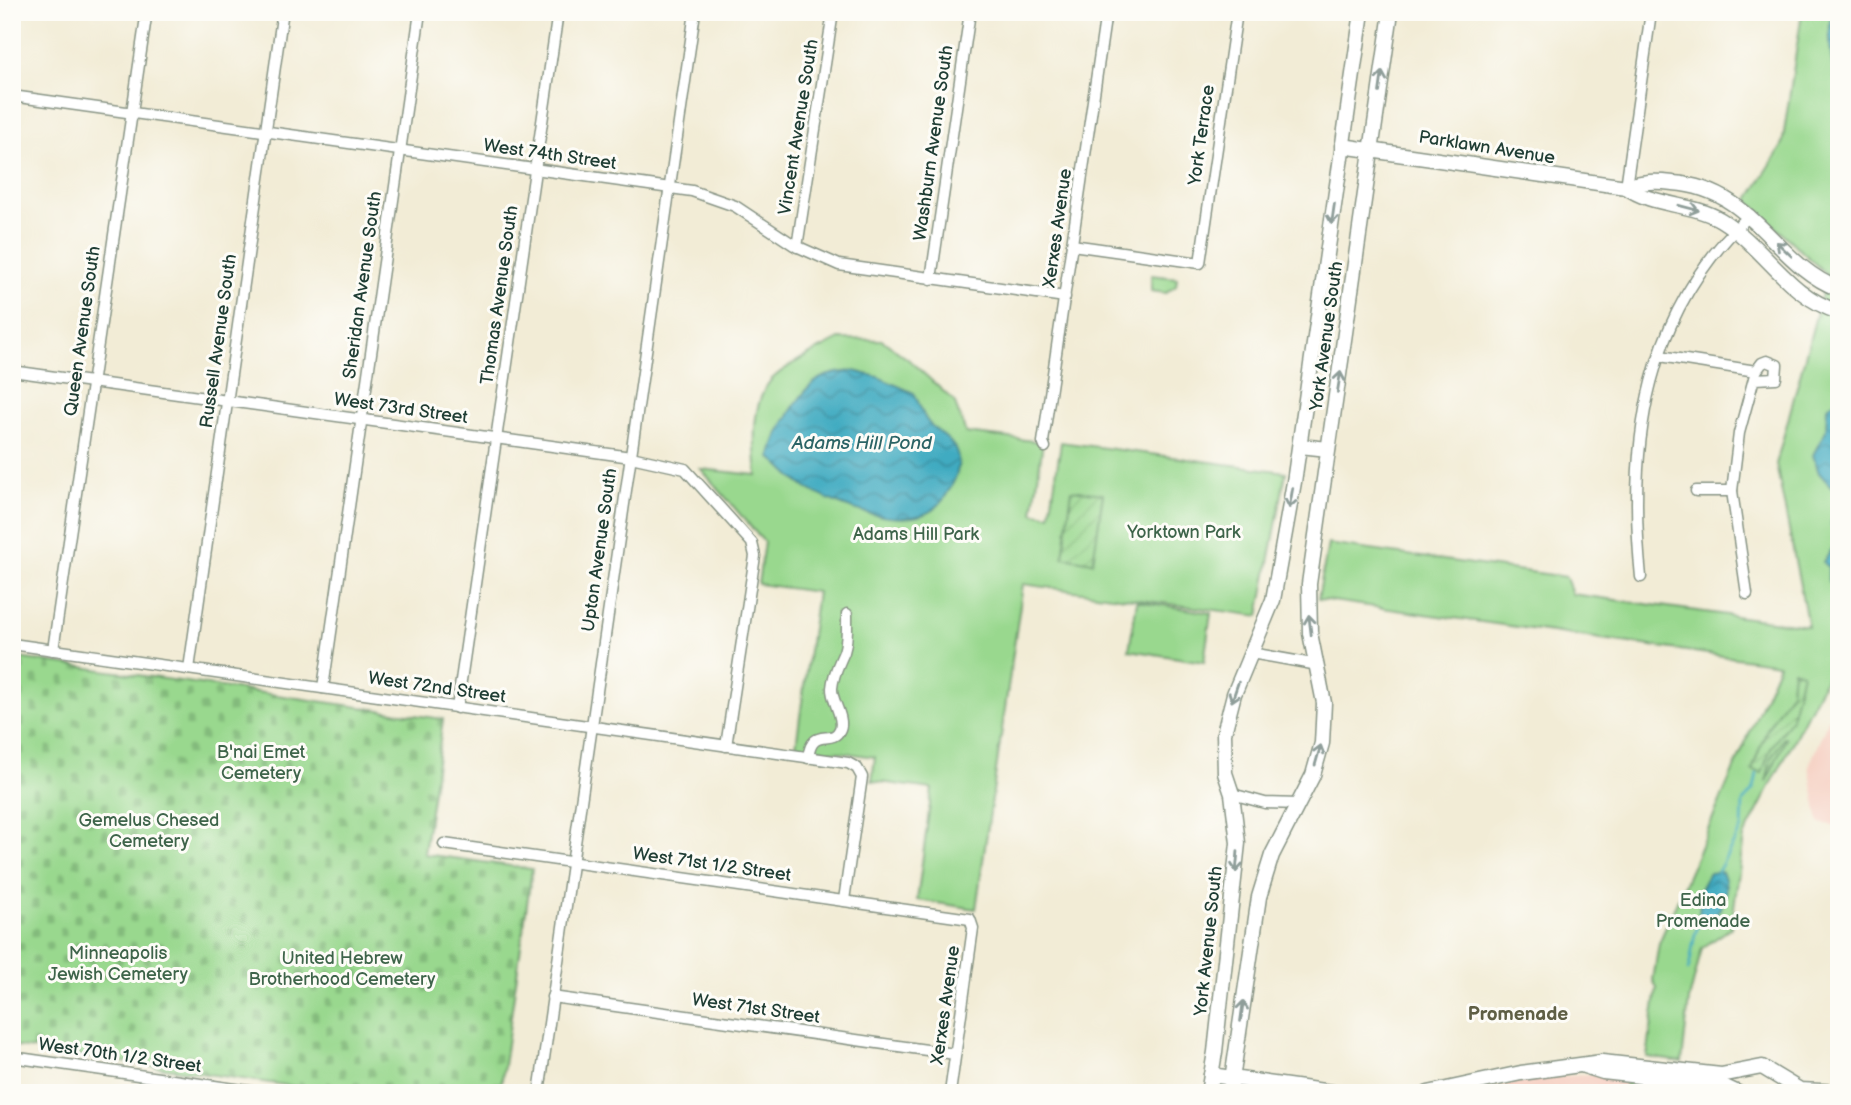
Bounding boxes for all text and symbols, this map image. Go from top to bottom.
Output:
street label: Vincent Avenue South [774,38,823,216]
street label: Washburn Avenue South [909,44,958,242]
one-way arrow [1375,71,1388,94]
street label: York Terrace [1184,83,1219,188]
street label: Parklawn Avenue [1417,126,1557,169]
street label: West 74th Street [482,135,618,174]
street label: Xerxes Avenue [1039,167,1076,290]
street label: Sheridan Avenue South [339,190,386,380]
one-way arrow [1326,202,1339,225]
one-way arrow [1678,202,1700,215]
street label: Thomas Avenue South [477,204,522,386]
one-way arrow [1776,240,1793,257]
street label: Queen Avenue South [60,245,105,418]
street label: Russell Avenue South [196,253,241,429]
street label: York Avenue South [1305,260,1347,413]
one-way arrow [1332,371,1345,394]
street label: West 73rd Street [333,389,470,428]
water label: Adams Hill Pond [791,432,933,455]
street label: Upton Avenue South [578,467,621,633]
one-way arrow [1284,486,1298,509]
park label: Yorktown Park [1126,522,1241,543]
park label: Adams Hill Park [853,524,979,545]
one-way arrow [1303,614,1316,637]
street label: West 72nd Street [367,667,508,708]
one-way arrow [1228,681,1240,703]
park label: B'nai Emet Cemetery [217,742,306,784]
one-way arrow [1313,744,1326,766]
park label: Gemelus Chesed Cemetery [79,810,219,852]
street label: West 71st 1/2 Street [631,843,793,886]
one-way arrow [1230,850,1243,872]
street label: York Avenue South [1190,865,1227,1018]
park label: Edina Promenade [1656,890,1751,932]
park label: Minneapolis Jewish Cemetery [48,943,189,985]
street label: Xerxes Avenue [927,944,964,1067]
park label: United Hebrew Brotherhood Cemetery [249,948,436,990]
street label: West 71st Street [691,989,822,1028]
one-way arrow [1235,1000,1248,1023]
district label: Promenade [1468,1003,1568,1026]
street label: West 70th 1/2 Street [37,1034,203,1077]

